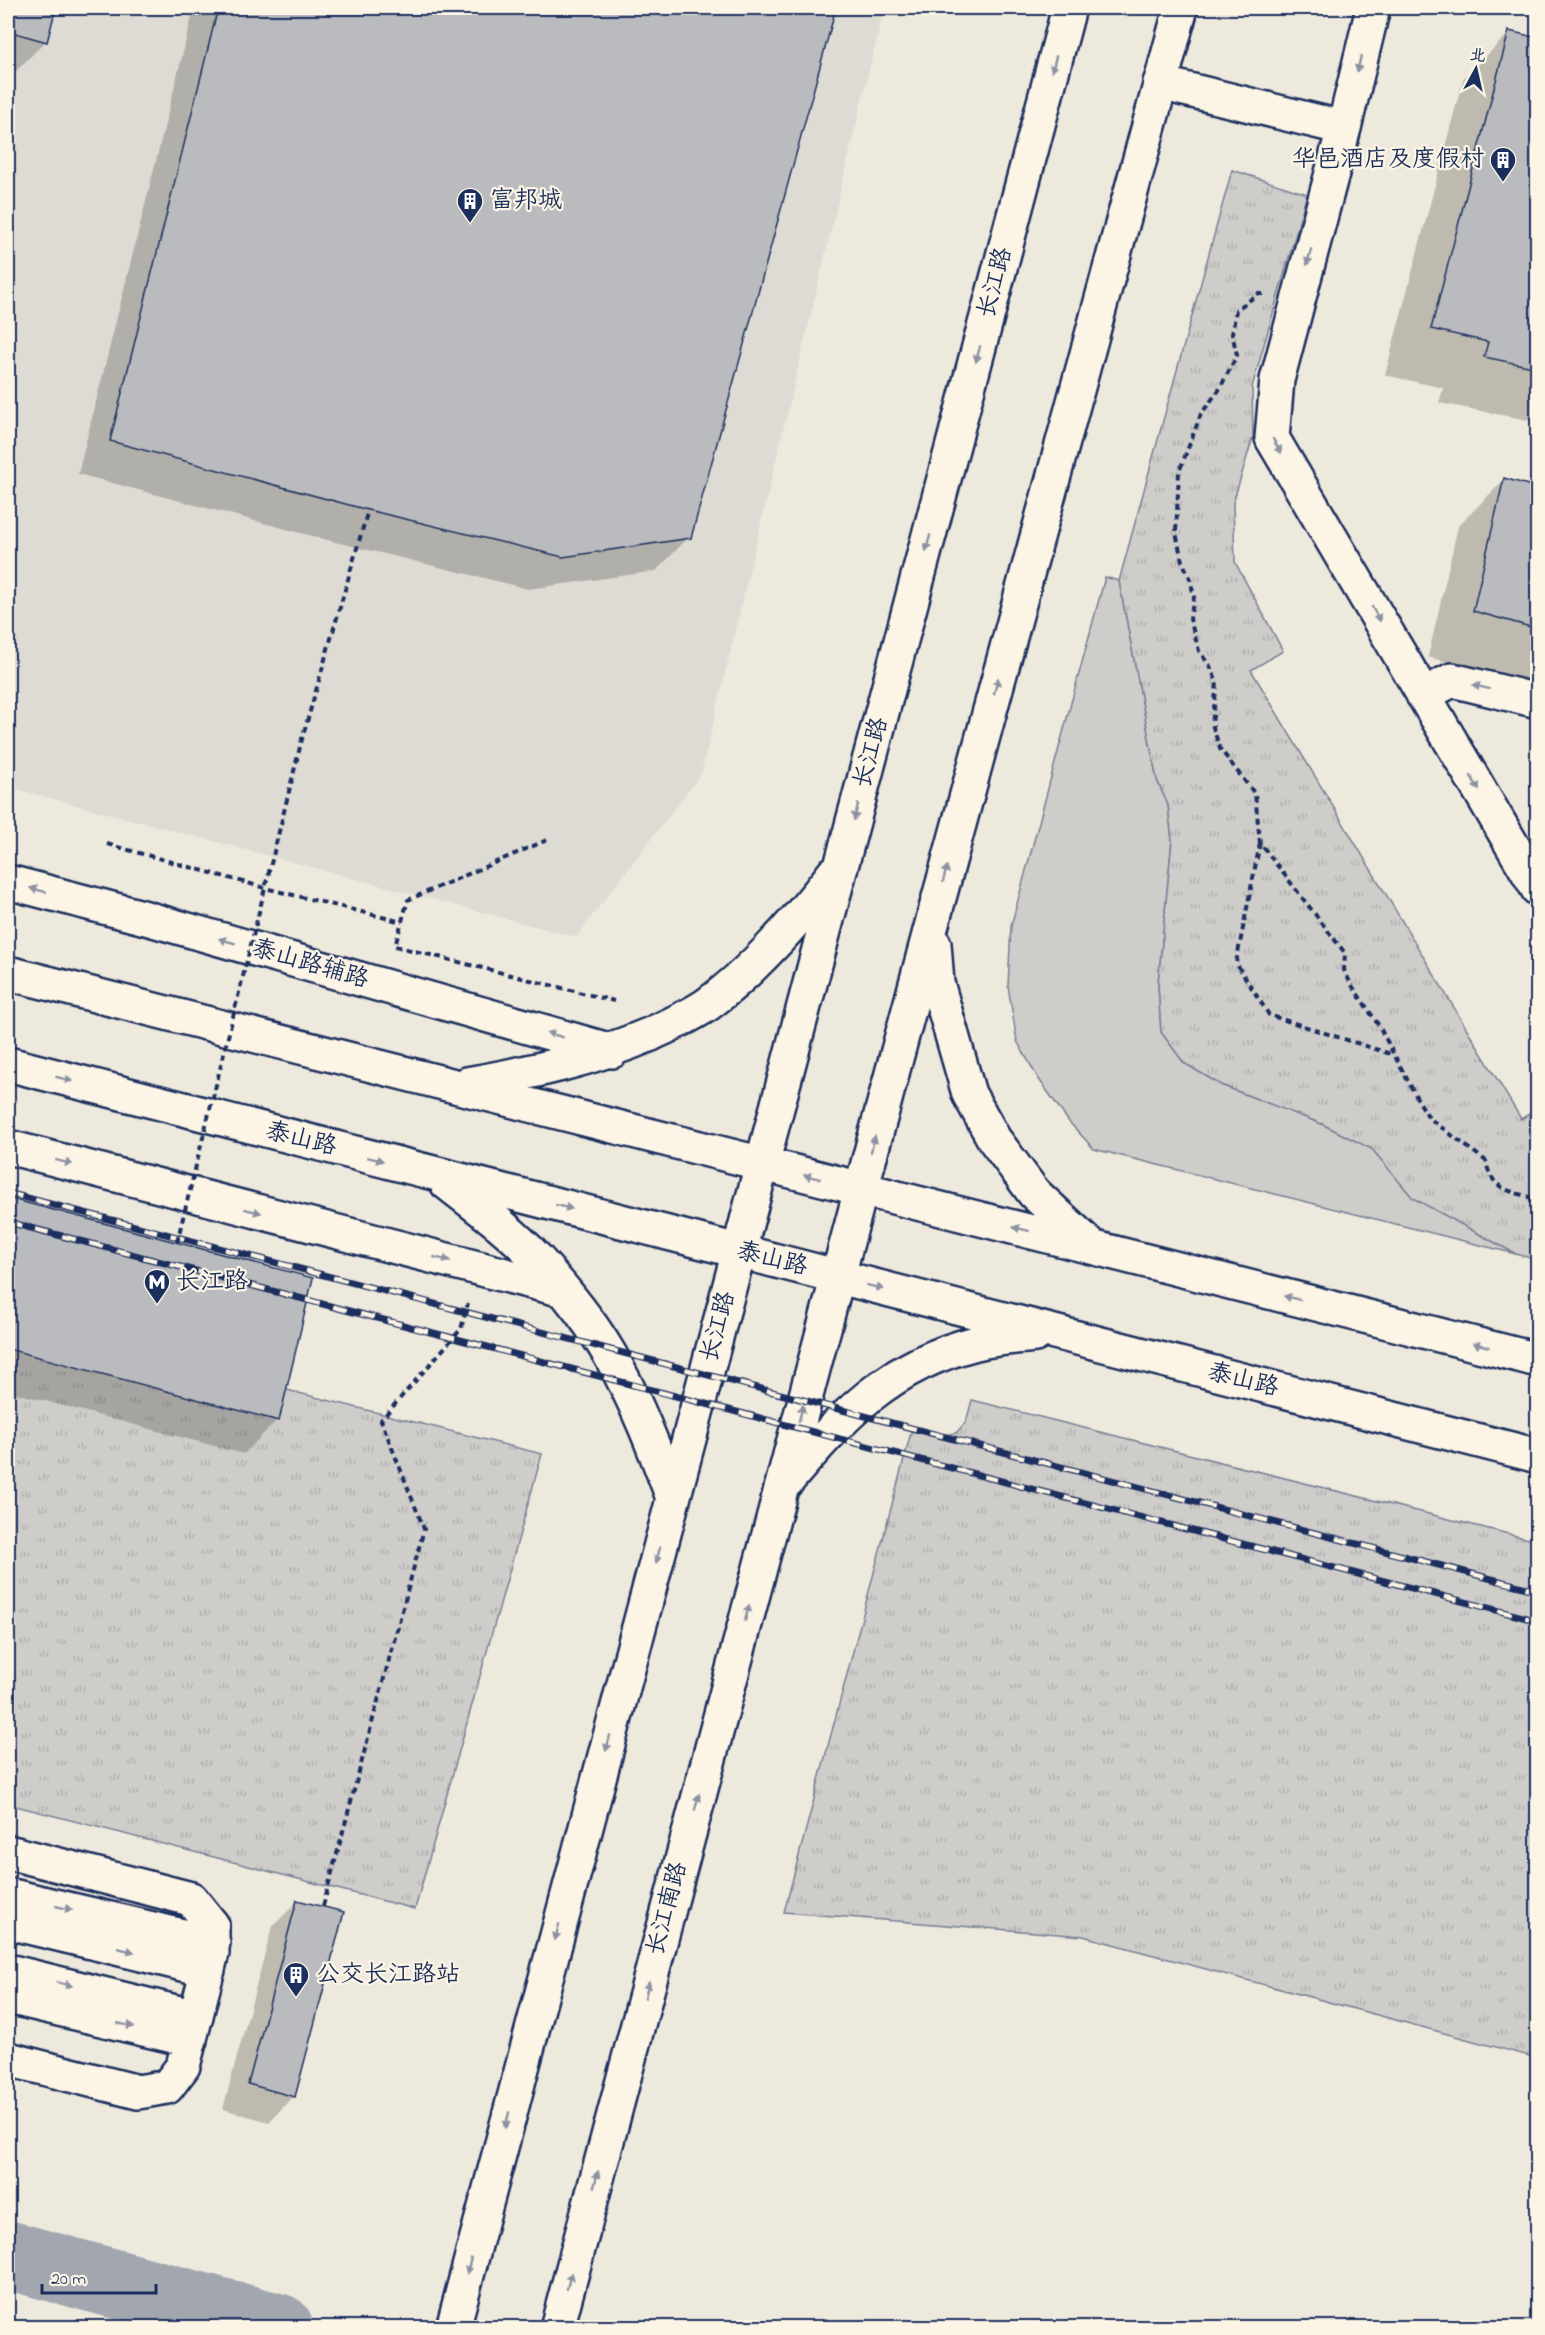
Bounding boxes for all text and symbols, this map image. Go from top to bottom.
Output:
north arrow [1446,39,1506,99]
text: 北 [1468,43,1487,69]
one-way arrow [1049,55,1059,73]
one-way arrow [1354,55,1363,74]
place label: 华邑酒店及度假村 [1292,143,1484,178]
building icon: 华邑酒店及度假村 [1488,145,1518,183]
place label: 富邦城 [490,184,562,219]
building icon: 富邦城 [455,186,485,224]
street label: 长江路 [970,244,1022,322]
one-way arrow [1304,248,1314,266]
one-way arrow [972,345,982,363]
one-way arrow [1272,438,1282,455]
one-way arrow [922,533,932,552]
one-way arrow [1371,606,1381,623]
one-way arrow [992,677,1002,695]
one-way arrow [1472,682,1490,691]
street label: 长江路 [846,714,898,792]
one-way arrow [1469,775,1480,791]
one-way arrow [851,803,861,821]
one-way arrow [941,865,951,883]
one-way arrow [29,885,47,895]
street label: 泰山路辅路 [248,932,372,998]
one-way arrow [217,936,235,945]
one-way arrow [546,1030,564,1039]
one-way arrow [55,1075,73,1084]
street label: 泰山路 [262,1114,340,1166]
one-way arrow [869,1134,878,1152]
one-way arrow [366,1155,384,1164]
one-way arrow [55,1158,73,1167]
one-way arrow [803,1171,821,1181]
one-way arrow [555,1202,573,1212]
one-way arrow [244,1206,262,1216]
one-way arrow [1012,1224,1030,1234]
street label: 泰山路 [733,1234,811,1286]
one-way arrow [433,1255,451,1265]
place label: 长江路 [176,1265,248,1300]
metro station icon: 长江路 [142,1267,172,1305]
one-way arrow [866,1282,884,1292]
street label: 长江路 [693,1288,745,1366]
one-way arrow [1282,1292,1301,1302]
one-way arrow [1472,1340,1490,1350]
street label: 泰山路 [1204,1355,1282,1407]
one-way arrow [797,1404,806,1422]
one-way arrow [653,1546,662,1564]
one-way arrow [743,1604,753,1623]
one-way arrow [602,1734,612,1752]
one-way arrow [693,1793,702,1811]
street label: 长江南路 [639,1858,697,1960]
one-way arrow [55,1904,74,1913]
one-way arrow [552,1922,562,1941]
one-way arrow [117,1946,135,1956]
place label: 公交长江路站 [316,1958,460,1993]
building icon: 公交长江路站 [281,1960,311,1998]
one-way arrow [55,1980,74,1990]
one-way arrow [642,1981,652,1999]
one-way arrow [117,2021,136,2030]
one-way arrow [502,2111,511,2129]
one-way arrow [592,2169,602,2188]
scale bar [42,2257,156,2295]
one-way arrow [463,2257,473,2275]
text: 20 m [51,2267,86,2293]
one-way arrow [565,2272,574,2290]

